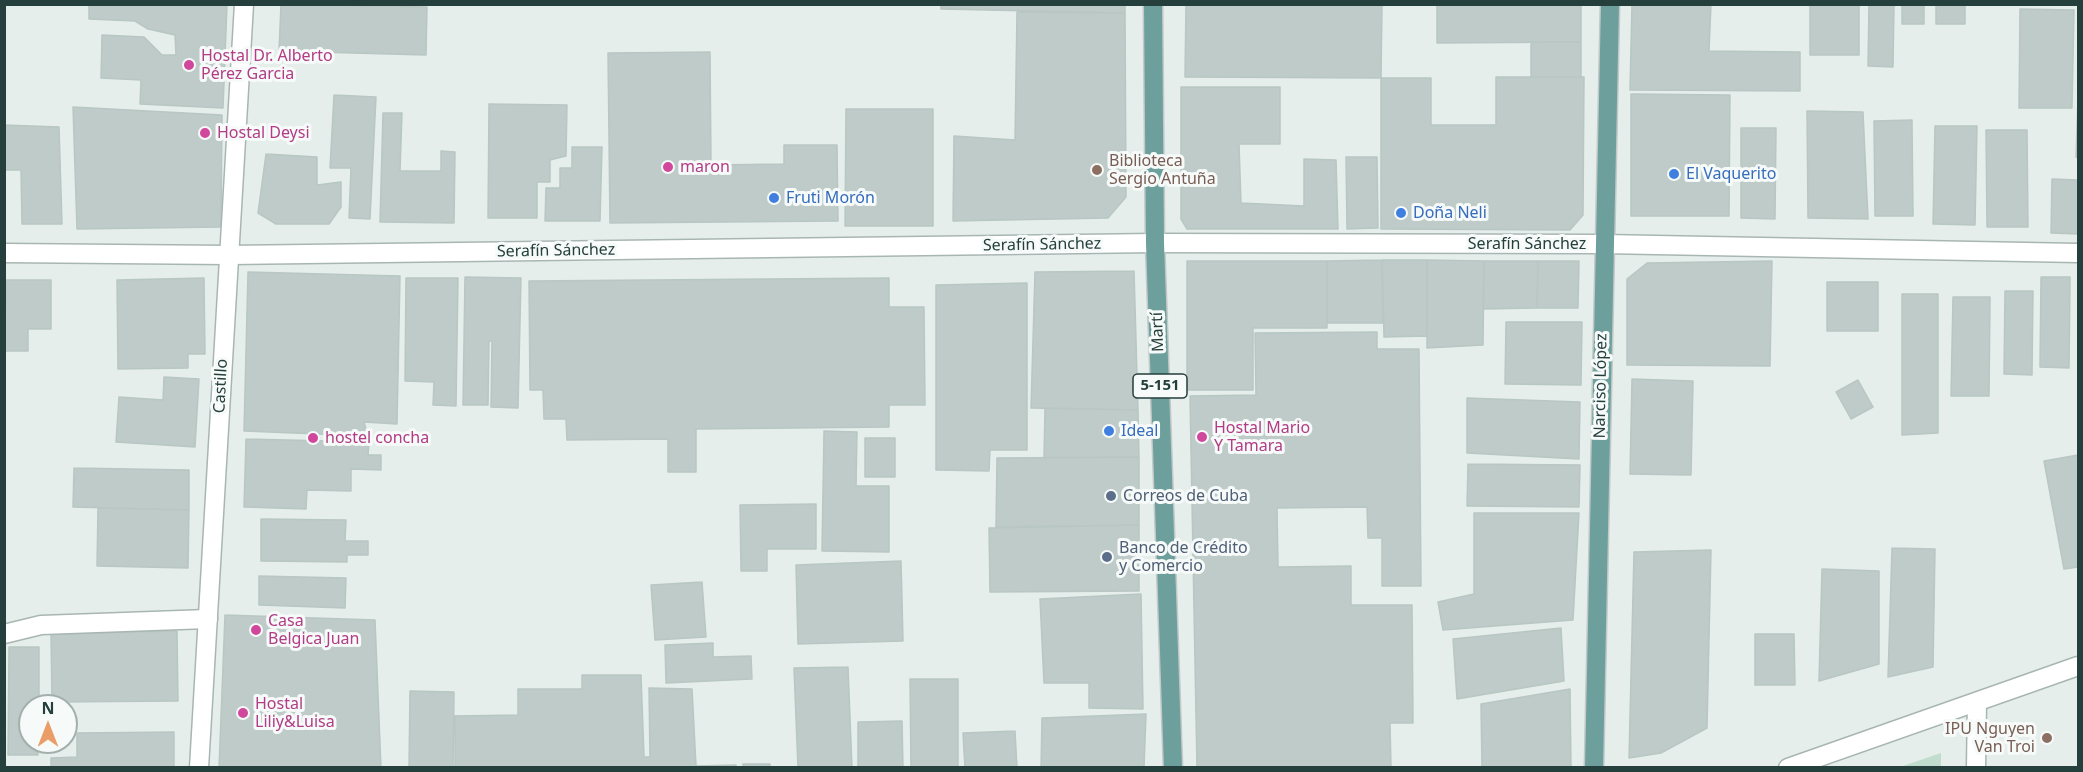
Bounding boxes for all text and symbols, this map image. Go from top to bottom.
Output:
place label: Hostal Dr. Alberto Pérez Garcia [201,46,333,84]
marker: Hostal Dr. Alberto Pérez Garcia [182,58,196,72]
place label: Hostal Deysi [217,123,310,143]
marker: Hostal Deysi [198,126,212,140]
place label: Biblioteca Sergio Antuña [1109,151,1216,189]
place label: maron [680,157,730,177]
marker: maron [661,160,675,174]
marker: Biblioteca Sergio Antuña [1090,163,1104,177]
place label: El Vaquerito [1686,164,1776,184]
marker: El Vaquerito [1667,167,1681,181]
place label: Fruti Morón [786,188,875,208]
marker: Fruti Morón [767,191,781,205]
place label: Doña Neli [1413,203,1487,223]
marker: Doña Neli [1394,206,1408,220]
street label: Serafín Sánchez [983,234,1101,256]
street label: Serafín Sánchez [1468,234,1586,254]
street label: Serafín Sánchez [497,240,615,262]
street label: Martí [1148,312,1168,352]
street label: Narciso López [1590,333,1612,439]
street label: Castillo [210,358,232,414]
road number: 5-151 [1133,374,1187,398]
place label: Hostal Mario Y Tamara [1214,418,1310,456]
place label: Ideal [1121,421,1158,441]
marker: Ideal [1102,424,1116,438]
place label: hostel concha [325,428,429,448]
marker: Hostal Mario Y Tamara [1195,430,1209,444]
marker: hostel concha [306,431,320,445]
place label: Correos de Cuba [1123,486,1248,506]
marker: Correos de Cuba [1104,489,1118,503]
place label: Banco de Crédito y Comercio [1119,538,1248,576]
marker: Banco de Crédito y Comercio [1100,550,1114,564]
place label: Casa Belgica Juan [268,611,359,649]
marker: Casa Belgica Juan [249,623,263,637]
north arrow [18,694,78,754]
place label: Hostal Liliy&Luisa [255,694,335,732]
text: N [41,697,55,719]
marker: Hostal Liliy&Luisa [236,706,250,720]
place label: IPU Nguyen Van Troi [1945,719,2035,757]
marker: IPU Nguyen Van Troi [2040,731,2054,745]

